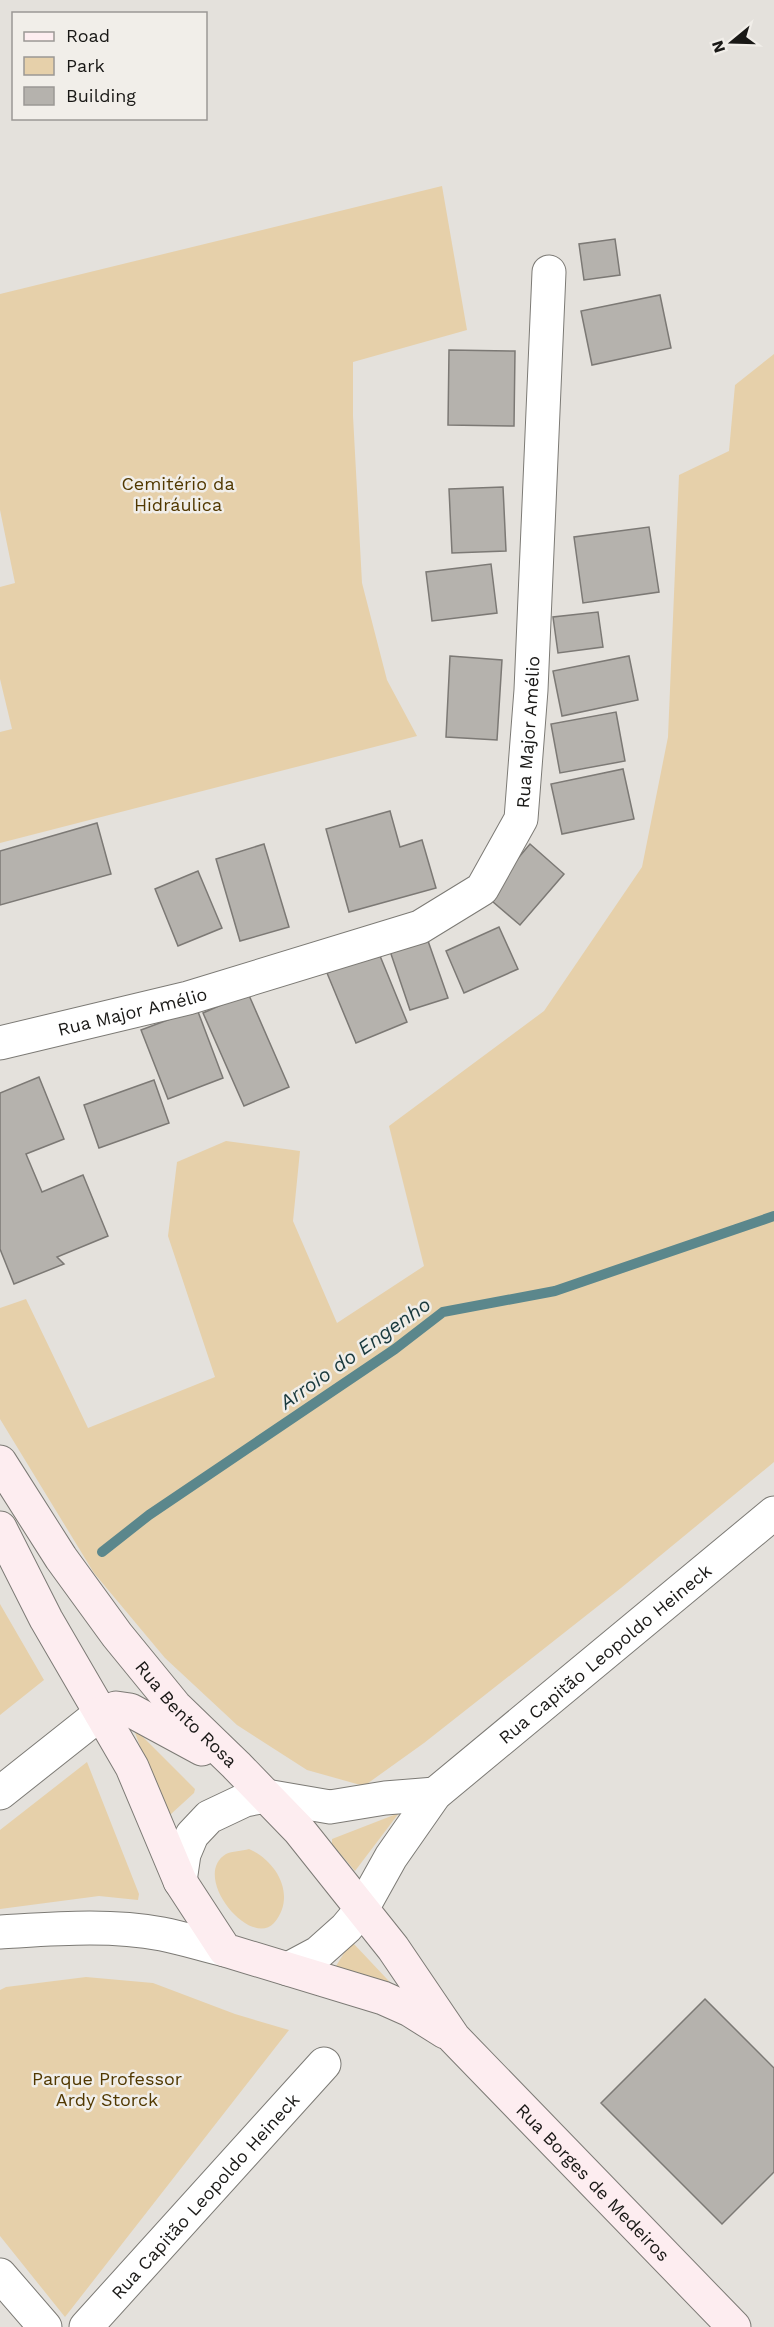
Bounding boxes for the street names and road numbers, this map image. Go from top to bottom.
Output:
street label: Rua Major Amélio [511,655,543,809]
street label: Rua Major Amélio [56,982,209,1039]
street label: Rua Capitão Leopoldo Heineck [494,1559,715,1748]
street label: Rua Bento Rosa [131,1656,242,1771]
street label: Rua Capitão Leopoldo Heineck [106,2089,303,2303]
street label: Rua Borges de Medeiros [512,2099,674,2265]

